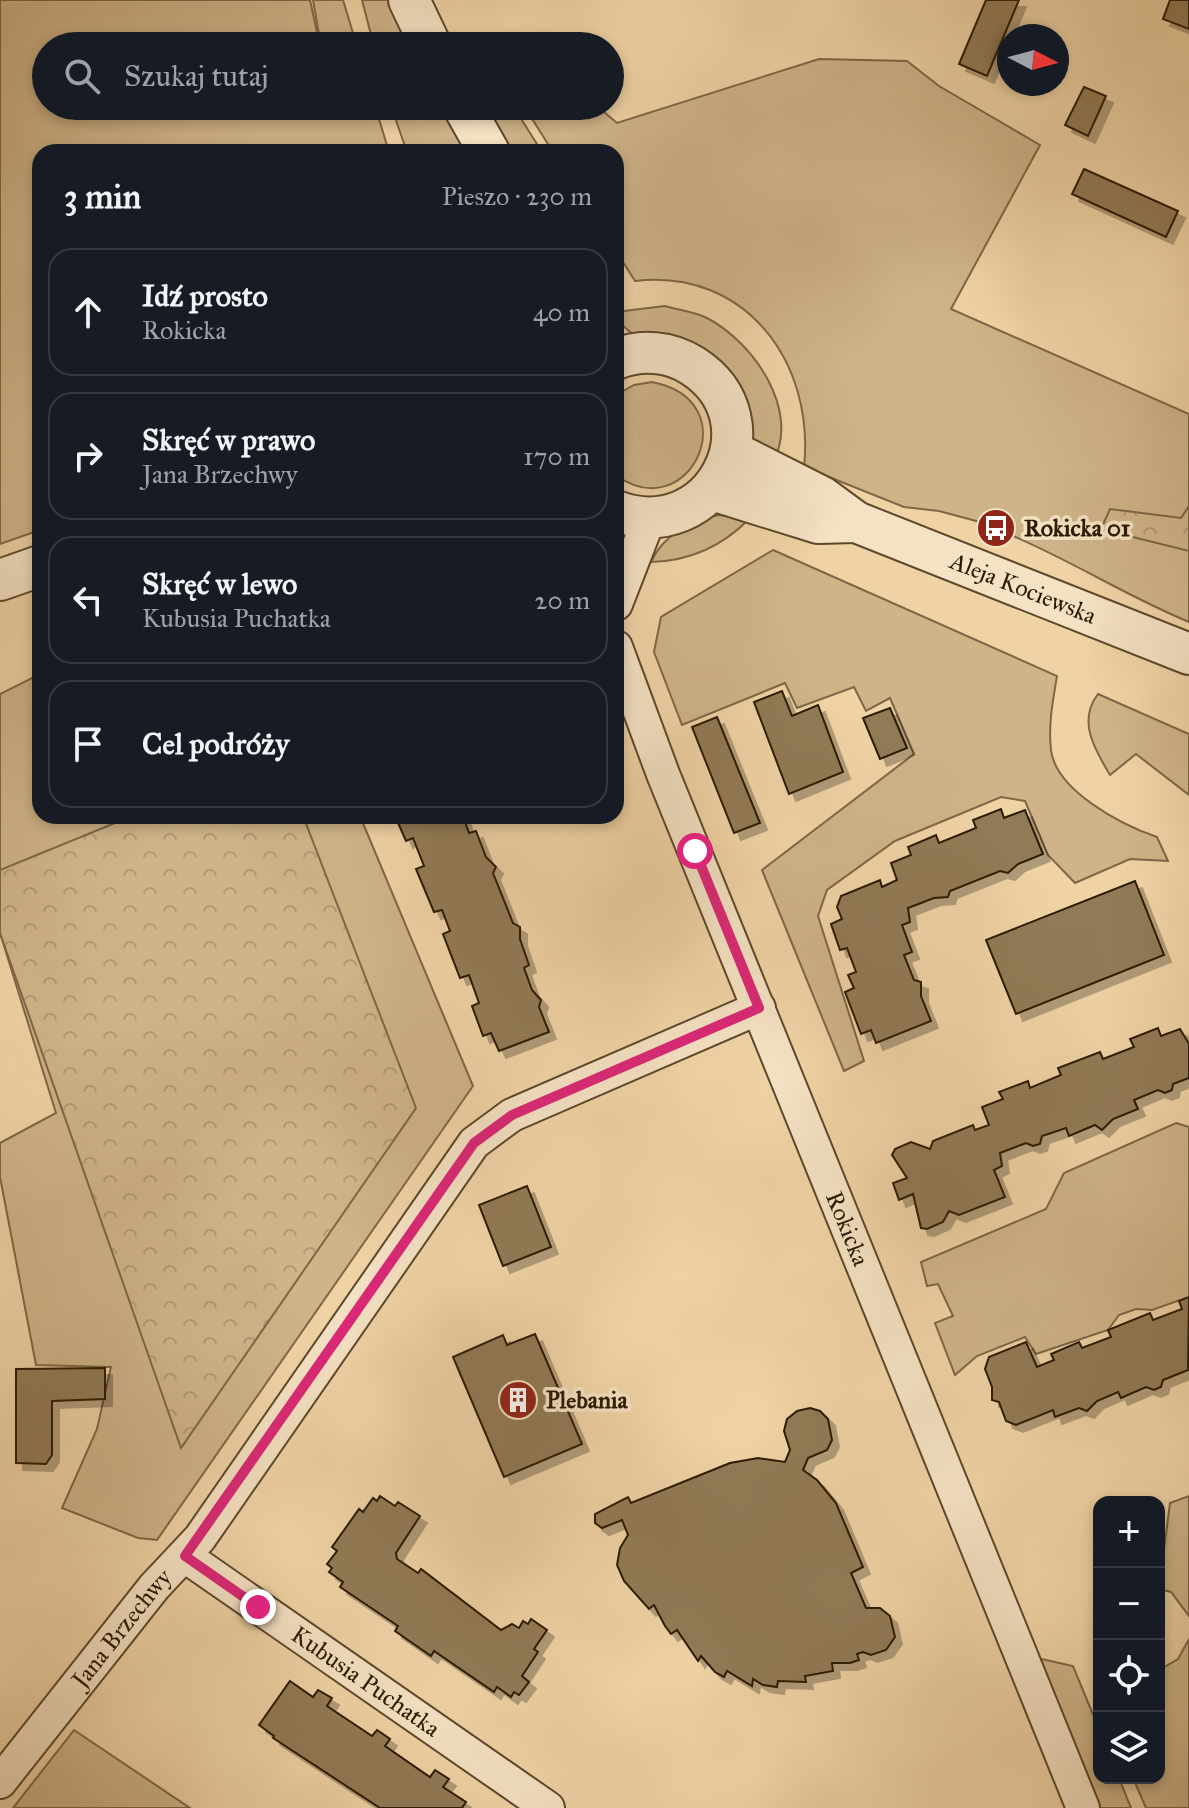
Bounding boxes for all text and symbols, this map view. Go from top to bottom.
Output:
north arrow [997,24,1069,96]
search box [32,32,624,120]
icon: search [60,54,104,98]
text: Szukaj tutaj [124,58,269,94]
text: 3 min [64,176,141,217]
text: Pieszo · 230 m [442,180,592,212]
text: Idź prosto [142,278,268,314]
icon: ahead [66,290,110,334]
text: 40 m [533,296,590,328]
text: Rokicka [142,314,226,346]
text: Skręć w prawo [142,422,315,458]
icon: right [66,434,110,478]
text: 170 m [523,440,590,472]
text: Jana Brzechwy [142,458,298,490]
bus stop icon: Rokicka 01 [975,507,1017,549]
place label: Rokicka 01 [1024,513,1131,543]
street label: Aleja Kociewska [945,545,1102,631]
text: Skręć w lewo [142,566,297,602]
icon: left [66,578,110,622]
text: 20 m [535,584,590,616]
text: Kubusia Puchatka [142,602,331,634]
icon: arrive [66,722,110,766]
text: Cel podróży [142,726,289,762]
route start [677,833,713,869]
street label: Rokicka [819,1187,877,1271]
building icon: Plebania [497,1379,539,1421]
place label: Plebania [546,1385,629,1415]
map controls [1093,1496,1165,1784]
button: + [1093,1496,1165,1568]
street label: Jana Brzechwy [63,1562,179,1696]
button: − [1093,1568,1165,1640]
route end [240,1589,276,1625]
street label: Kubusia Puchatka [286,1619,447,1744]
button: locate [1093,1640,1165,1712]
button: layers [1093,1712,1165,1784]

